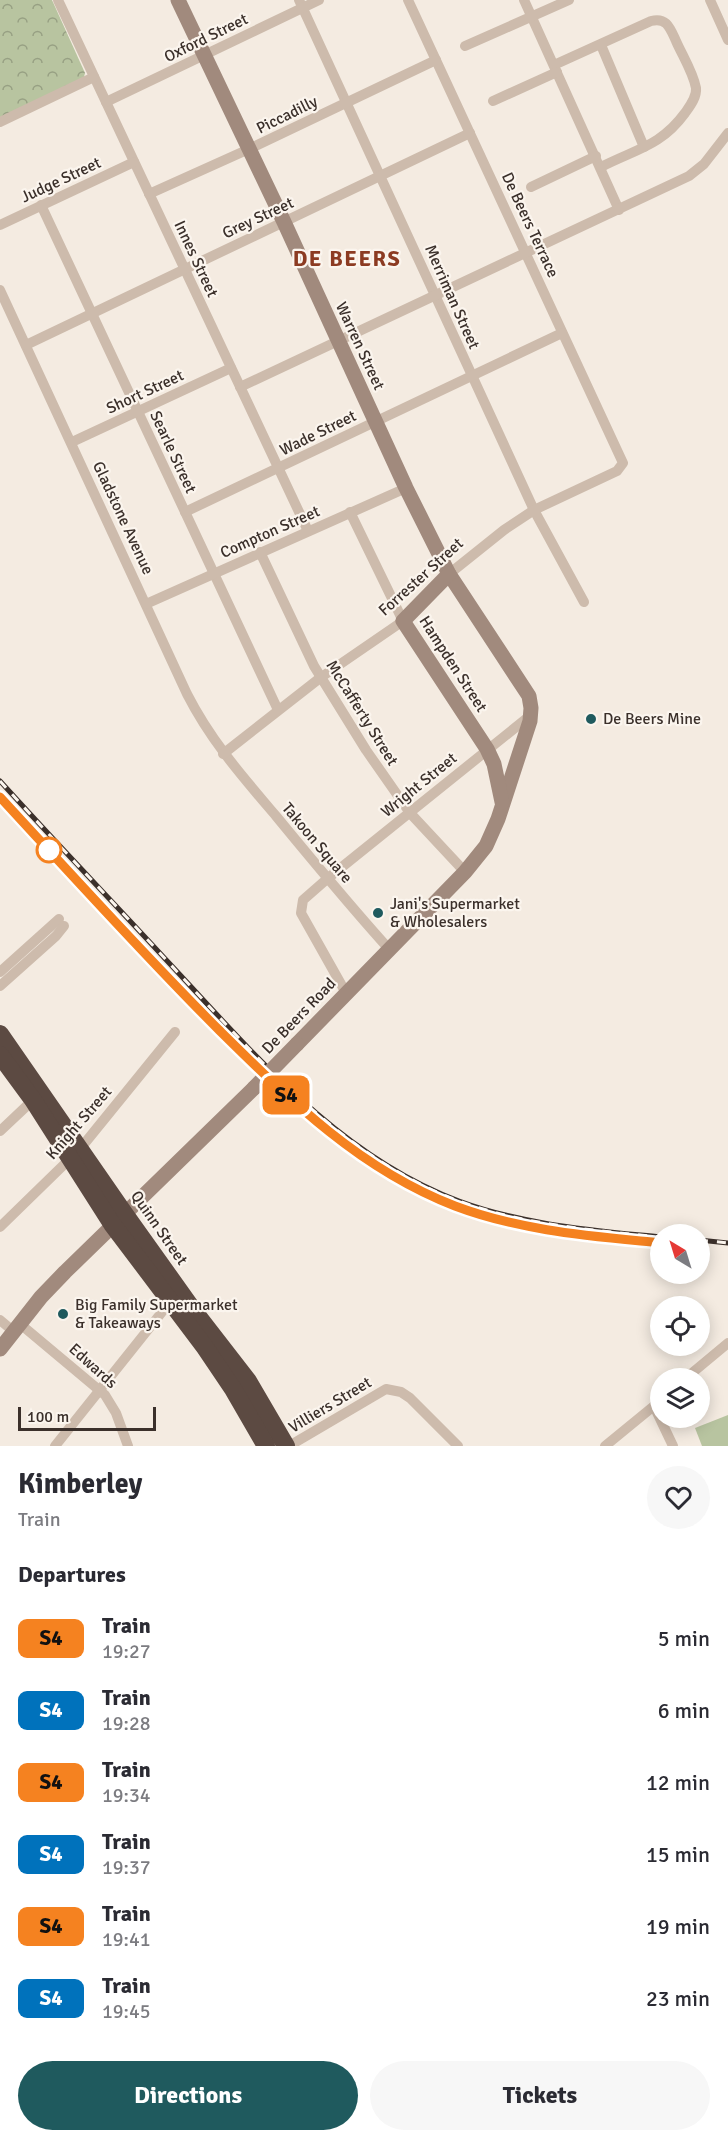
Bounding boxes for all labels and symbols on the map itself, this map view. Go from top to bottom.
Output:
street label: Oxford Street [161,9,252,67]
street label: Piccadilly [253,91,321,138]
street label: Judge Street [18,153,105,207]
street label: De Beers Terrace [497,169,563,281]
street label: Grey Street [219,193,297,243]
street label: Innes Street [170,217,223,301]
street label: Merriman Street [420,242,484,353]
district label: DE BEERS [293,245,401,272]
street label: Warren Street [331,299,389,393]
street label: Short Street [103,365,187,419]
street label: Wade Street [276,406,360,460]
street label: Searle Street [145,408,201,497]
street label: Gladstone Avenue [88,458,158,578]
street label: Compton Street [217,501,323,563]
street label: Forrester Street [374,533,468,620]
street label: Hampden Street [415,612,492,716]
street label: McCafferty Street [322,656,403,770]
place label: De Beers Mine [603,709,701,729]
marker: De Beers Mine [584,712,598,726]
street label: Wright Street [377,748,461,822]
street label: Takoon Square [277,799,357,887]
unlabelled marker [36,837,62,863]
place label: Jani's Supermarket & Wholesalers [390,894,520,932]
marker: Jani's Supermarket & Wholesalers [371,906,385,920]
street label: De Beers Road [258,974,340,1058]
line badge: S4 [259,1076,313,1114]
street label: Knight Street [42,1082,117,1164]
street label: Quinn Street [126,1187,192,1269]
north arrow [650,1224,710,1284]
place label: Big Family Supermarket & Takeaways [75,1295,238,1333]
marker: Big Family Supermarket & Takeaways [56,1307,70,1321]
street label: Edwards [65,1339,121,1393]
street label: Villiers Street [285,1372,375,1438]
scale bar [18,1404,156,1432]

